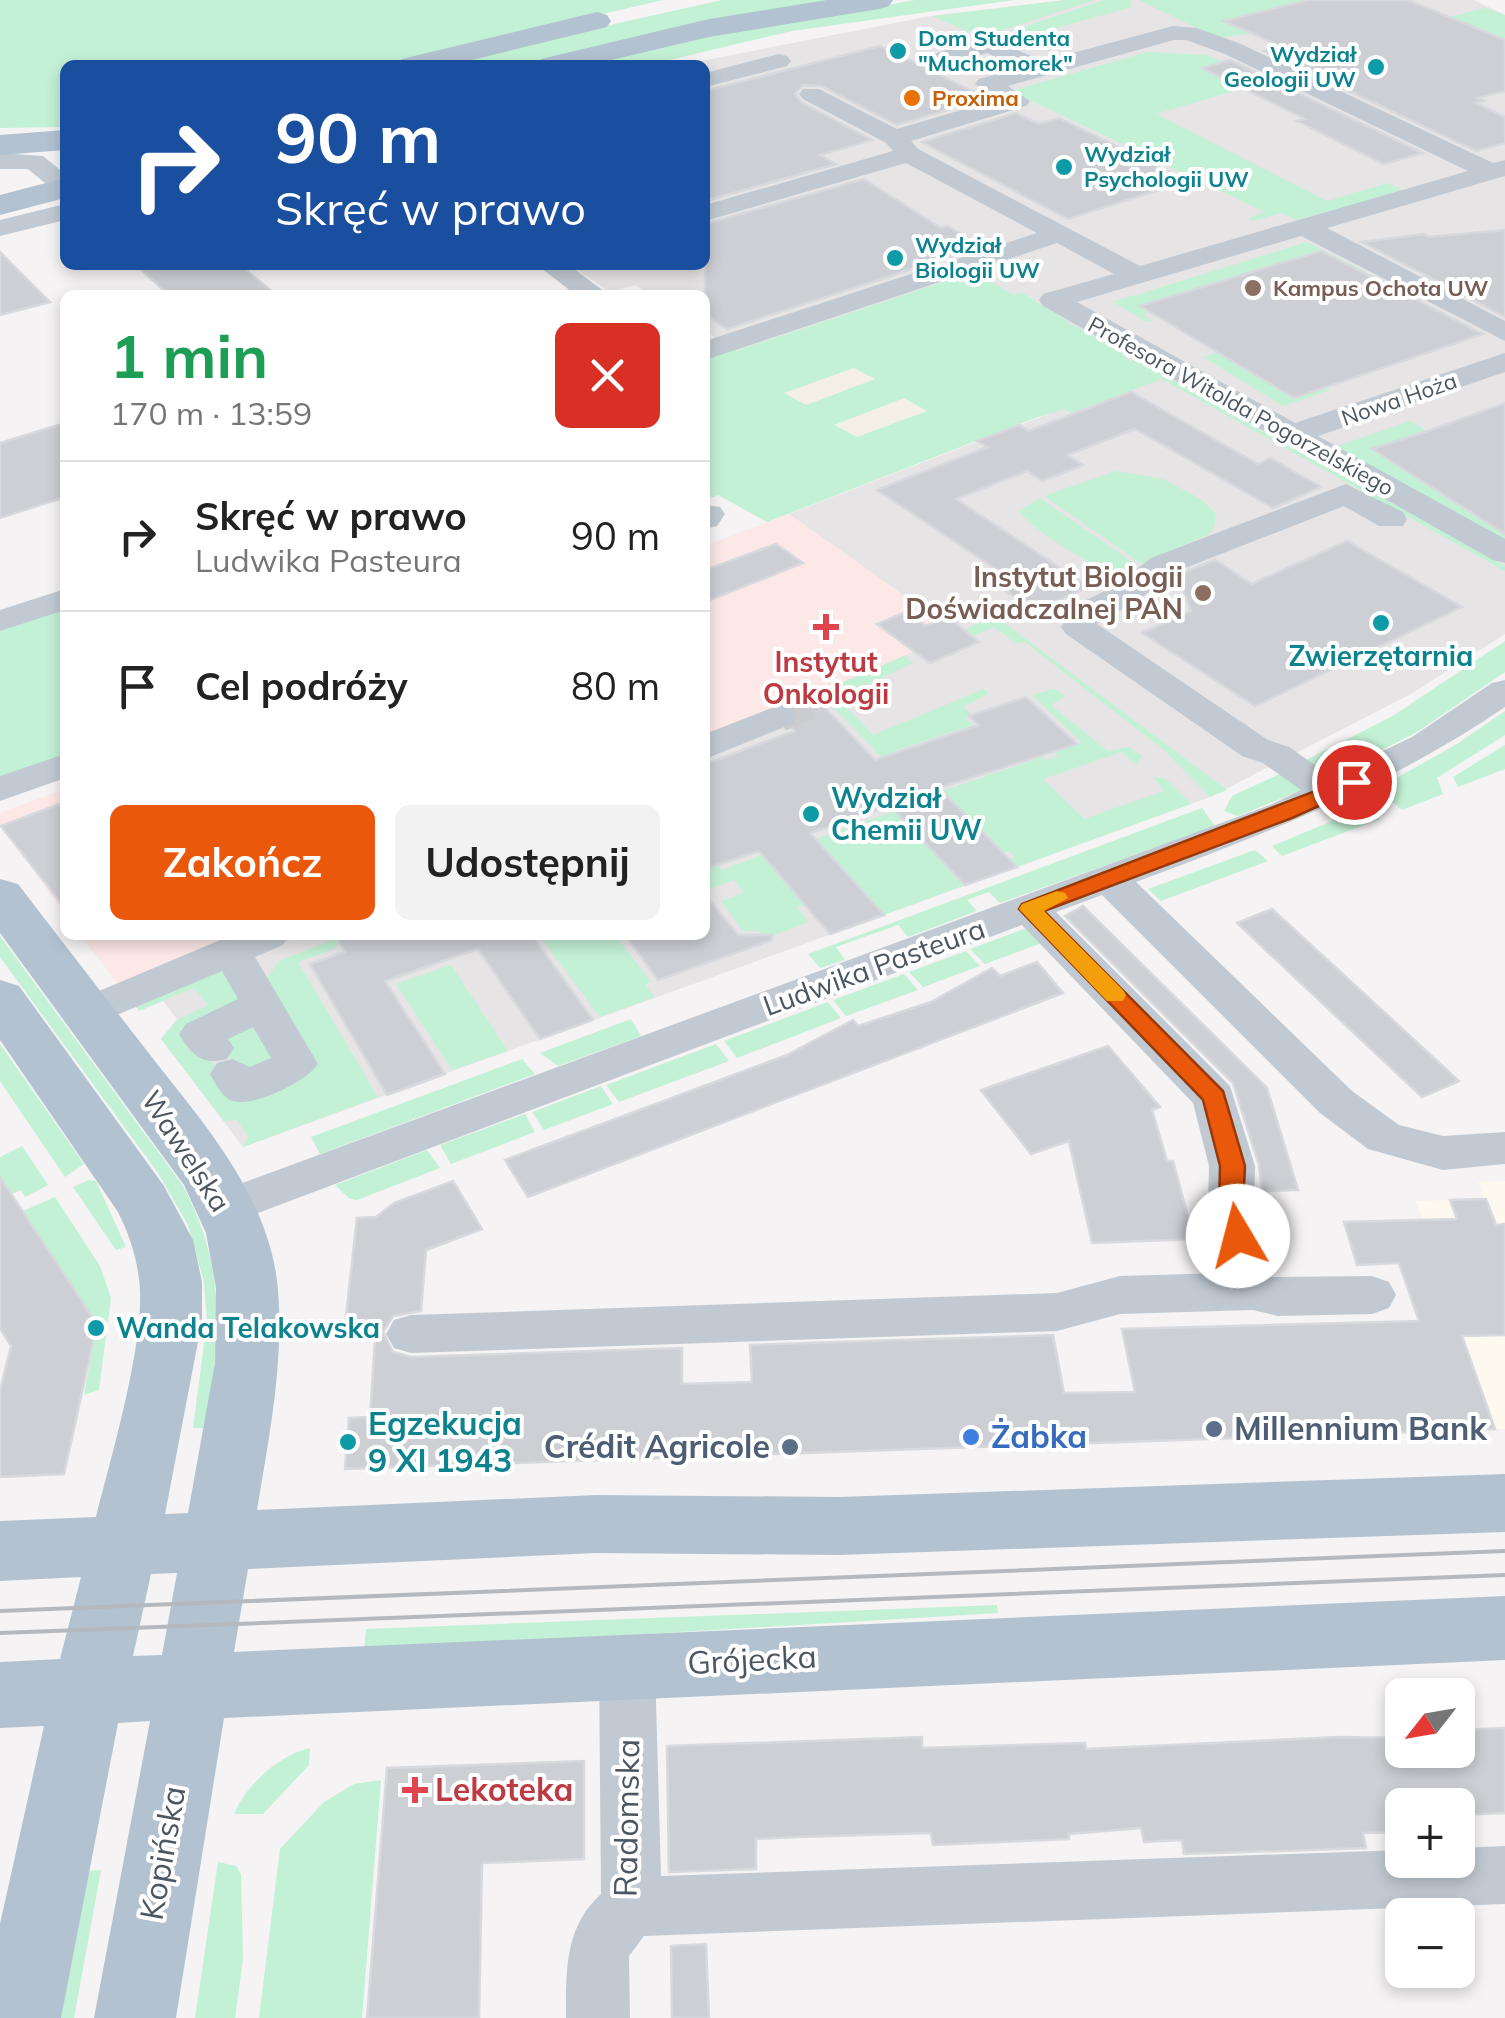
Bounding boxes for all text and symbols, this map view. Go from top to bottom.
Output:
place label: Dom Studenta "Muchomorek" [918,24,1073,77]
marker: Dom Studenta "Muchomorek" [887,40,909,62]
place label: Wydział Geologii UW [1224,40,1357,93]
marker: Wydział Geologii UW [1365,56,1387,78]
place label: Proxima [932,84,1019,112]
marker: Proxima [901,87,923,109]
text: 90 m [275,93,441,181]
icon: right [110,100,240,230]
place label: Wydział Psychologii UW [1084,140,1249,193]
marker: Wydział Psychologii UW [1053,156,1075,178]
text: Skręć w prawo [275,180,586,236]
place label: Wydział Biologii UW [915,231,1040,284]
marker: Wydział Biologii UW [884,247,906,269]
place label: Kampus Ochota UW [1273,274,1489,302]
marker: Kampus Ochota UW [1242,277,1264,299]
street label: Profesora Witolda Pogorzelskiego [1083,310,1399,502]
text: 1 min [110,318,268,393]
button: close [555,323,660,428]
street label: Nowa Hoża [1337,366,1461,432]
text: 170 m · 13:59 [110,393,312,433]
text: Skręć w prawo [195,492,467,540]
icon: right [110,509,165,564]
text: 90 m [571,512,660,560]
text: Ludwika Pasteura [195,540,462,580]
place label: Instytut Biologii Doświadczalnej PAN [905,559,1183,626]
marker: Instytut Biologii Doświadczalnej PAN [1192,582,1214,604]
marker: Zwierzętarnia [1370,612,1392,634]
marker: Instytut Onkologii [813,614,839,640]
place label: Zwierzętarnia [1289,638,1473,673]
place label: Instytut Onkologii [763,644,889,711]
icon: arrive [110,659,165,714]
text: Cel podróży [195,662,408,710]
text: 80 m [571,662,660,710]
pin [1312,740,1397,825]
icon: arrive [1327,755,1382,810]
place label: Wydział Chemii UW [831,780,982,847]
marker: Wydział Chemii UW [800,803,822,825]
button: Zakończ [110,805,375,920]
button: Udostępnij [395,805,660,920]
street label: Ludwika Pasteura [758,910,989,1023]
street label: Wawelska [134,1084,238,1218]
position arrow [1186,1184,1290,1288]
place label: Wanda Telakowska [116,1310,380,1345]
marker: Wanda Telakowska [85,1317,107,1339]
place label: Egzekucja 9 XI 1943 [368,1403,522,1480]
place label: Millennium Bank [1234,1408,1488,1448]
place label: Żabka [991,1416,1087,1456]
marker: Millennium Bank [1203,1418,1225,1440]
place label: Crédit Agricole [544,1426,770,1466]
marker: Żabka [960,1426,982,1448]
marker: Egzekucja 9 XI 1943 [337,1431,359,1453]
marker: Crédit Agricole [779,1436,801,1458]
street label: Grójecka [686,1636,818,1682]
north arrow [1385,1678,1475,1768]
map controls [1385,1678,1475,1988]
street label: Radomska [605,1739,647,1897]
place label: Lekoteka [435,1769,573,1809]
marker: Lekoteka [404,1779,426,1801]
street label: Kopińska [131,1783,193,1923]
button: + [1385,1788,1475,1878]
button: − [1385,1898,1475,1988]

